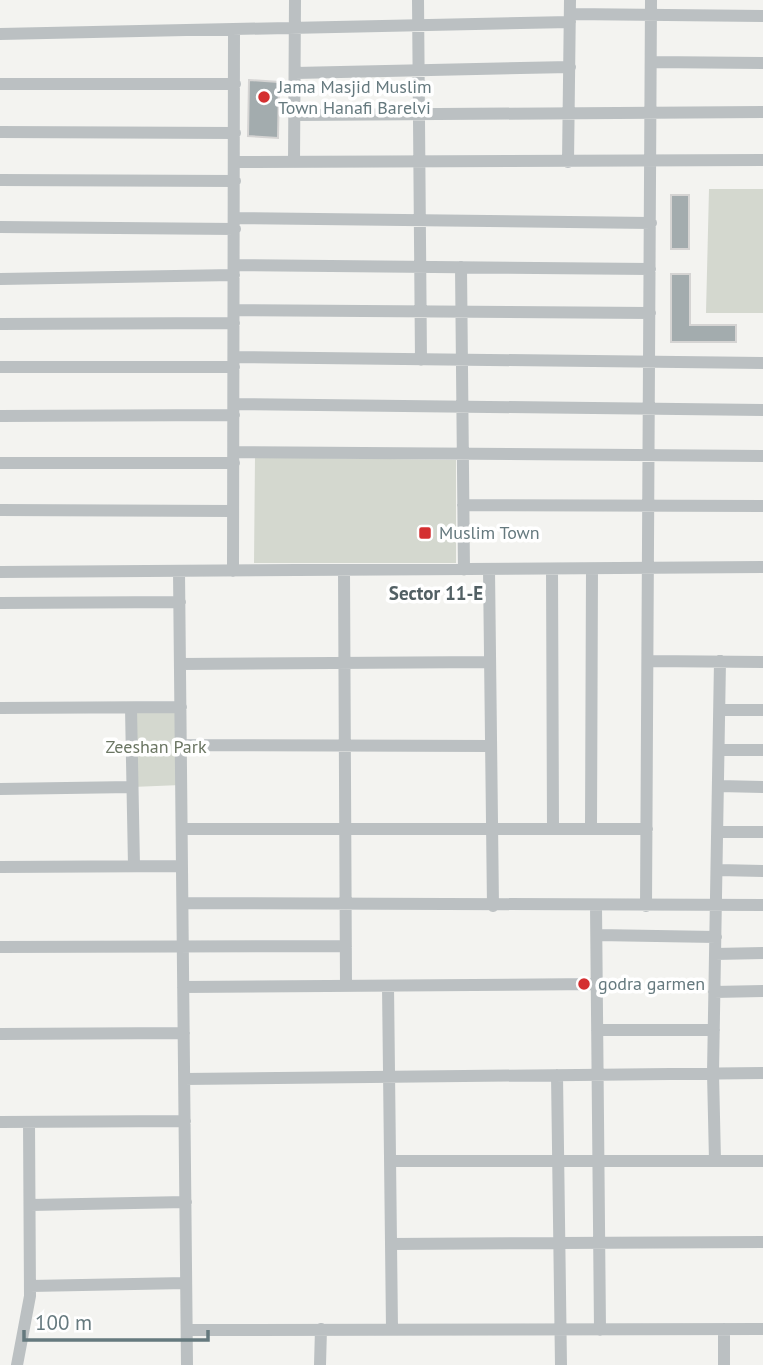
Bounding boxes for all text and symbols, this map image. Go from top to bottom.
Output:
place label: Jama Masjid Muslim Town Hanafi Barelvi [277,75,432,119]
marker: Jama Masjid Muslim Town Hanafi Barelvi [256,89,272,105]
place label: Muslim Town [439,521,540,544]
marker: Muslim Town [417,525,433,541]
district label: Sector 11-E [389,581,483,605]
park label: Zeeshan Park [105,735,207,758]
place label: godra garmen [598,972,705,995]
marker: godra garmen [576,976,592,992]
scale bar [24,1298,208,1342]
text: 100 m [35,1309,92,1336]

